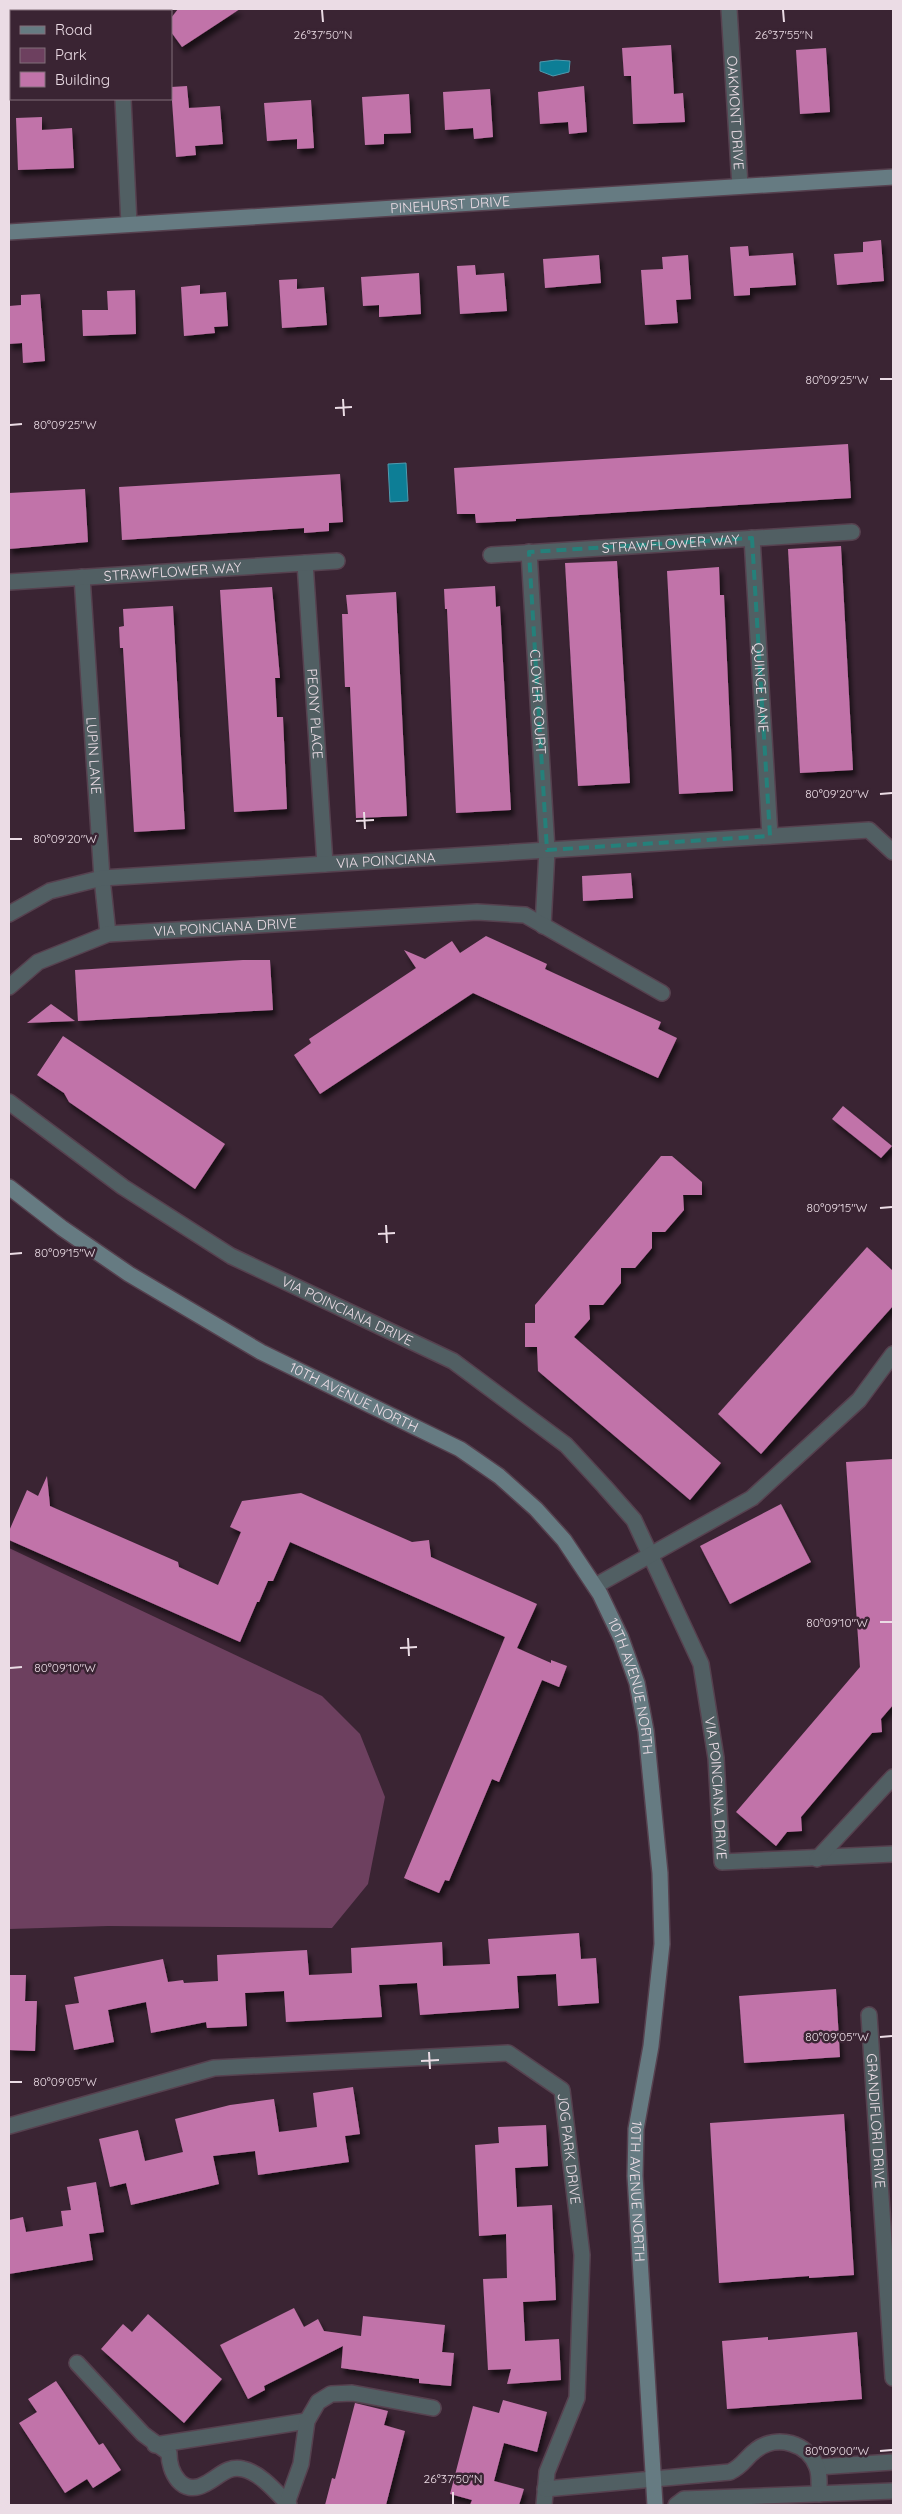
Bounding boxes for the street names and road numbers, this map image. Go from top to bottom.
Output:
street label: OAKMONT DRIVE [723,55,748,170]
street label: PINEHURST DRIVE [390,192,511,217]
street label: STRAWFLOWER WAY [601,530,740,557]
street label: STRAWFLOWER WAY [103,558,242,585]
street label: QUINCE LANE [749,642,773,733]
street label: CLOVER COURT [526,649,550,755]
street label: PEONY PLACE [303,668,327,760]
street label: LUPIN LANE [82,716,105,795]
street label: VIA POINCIANA [336,848,436,872]
street label: VIA POINCIANA DRIVE [153,914,297,940]
street label: VIA POINCIANA DRIVE [279,1272,416,1350]
street label: 10TH AVENUE NORTH [286,1358,421,1436]
street label: 10TH AVENUE NORTH [604,1615,657,1755]
street label: VIA POINCIANA DRIVE [701,1715,731,1860]
street label: GRANDIFLORI DRIVE [863,2053,889,2189]
street label: JOG PARK DRIVE [553,2092,585,2205]
street label: 10TH AVENUE NORTH [626,2119,649,2262]

